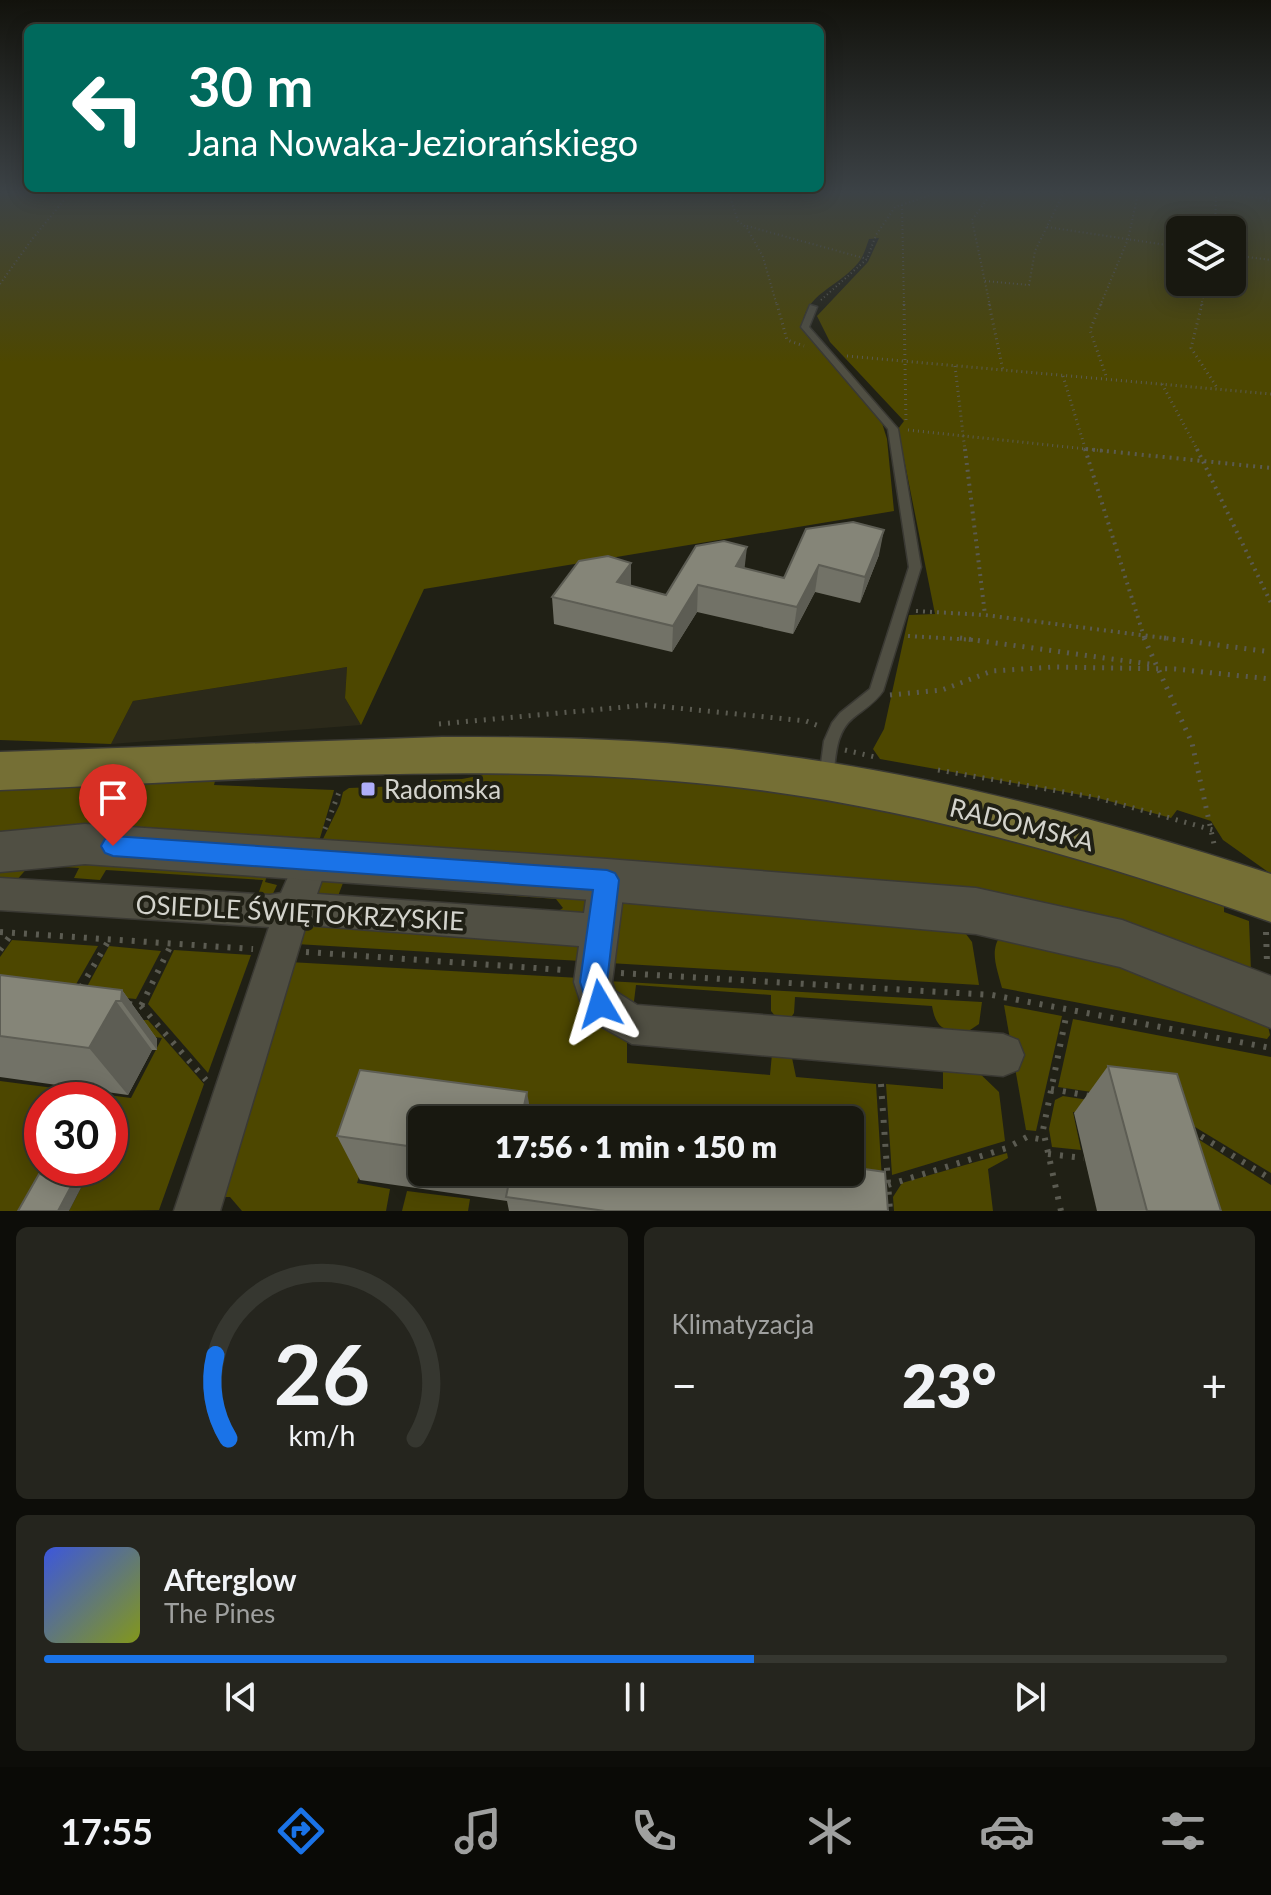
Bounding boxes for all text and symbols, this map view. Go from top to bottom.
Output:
text: 30 m [188,52,313,119]
icon: left [56,56,160,160]
text: Jana Nowaka-Jeziorańskiego [188,120,638,164]
map controls [1166,216,1246,296]
button: layers [1166,216,1246,296]
pin [79,764,147,846]
place label: Radomska [384,773,501,805]
icon: arrive [91,776,135,820]
marker: Radomska [359,780,377,798]
street label: RADOMSKA [947,791,1098,857]
street label: OSIEDLE ŚWIĘTOKRZYSKIE [135,887,465,937]
position arrow [558,962,642,1046]
speed limit sign: 30 [24,1082,128,1186]
text: 17:56 · 1 min · 150 m [495,1128,777,1164]
text: Klimatyzacja [672,1308,814,1340]
text: 26 [274,1323,370,1423]
text: 23° [902,1349,997,1421]
text: − [672,1359,697,1411]
text: + [1201,1359,1227,1411]
text: km/h [288,1418,355,1452]
text: Afterglow [164,1561,297,1597]
text: The Pines [164,1597,275,1629]
icon: previous [219,1675,263,1719]
icon: pause [613,1675,657,1719]
icon: next [1008,1675,1052,1719]
icon: directions [273,1803,329,1859]
icon: music [450,1803,506,1859]
icon: phone [626,1803,682,1859]
icon: climate [802,1803,858,1859]
icon: car [979,1803,1035,1859]
icon: filters [1155,1803,1211,1859]
text: 17:55 [60,1809,153,1853]

